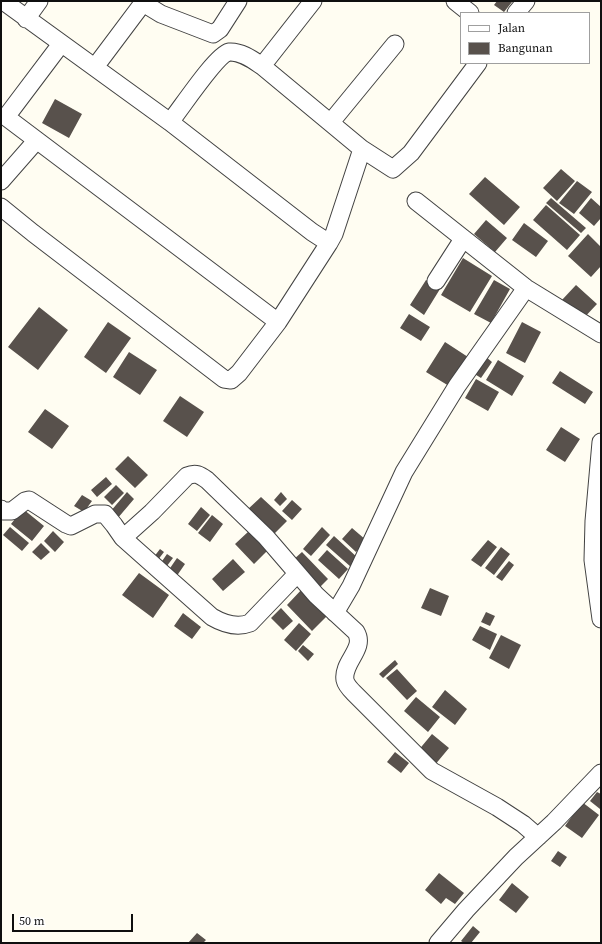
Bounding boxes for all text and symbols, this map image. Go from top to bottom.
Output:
legend [460,12,590,64]
text: Jalan [498,20,525,36]
text: Bangunan [498,40,553,56]
scale bar [14,906,135,932]
text: 50 m [19,913,45,929]

